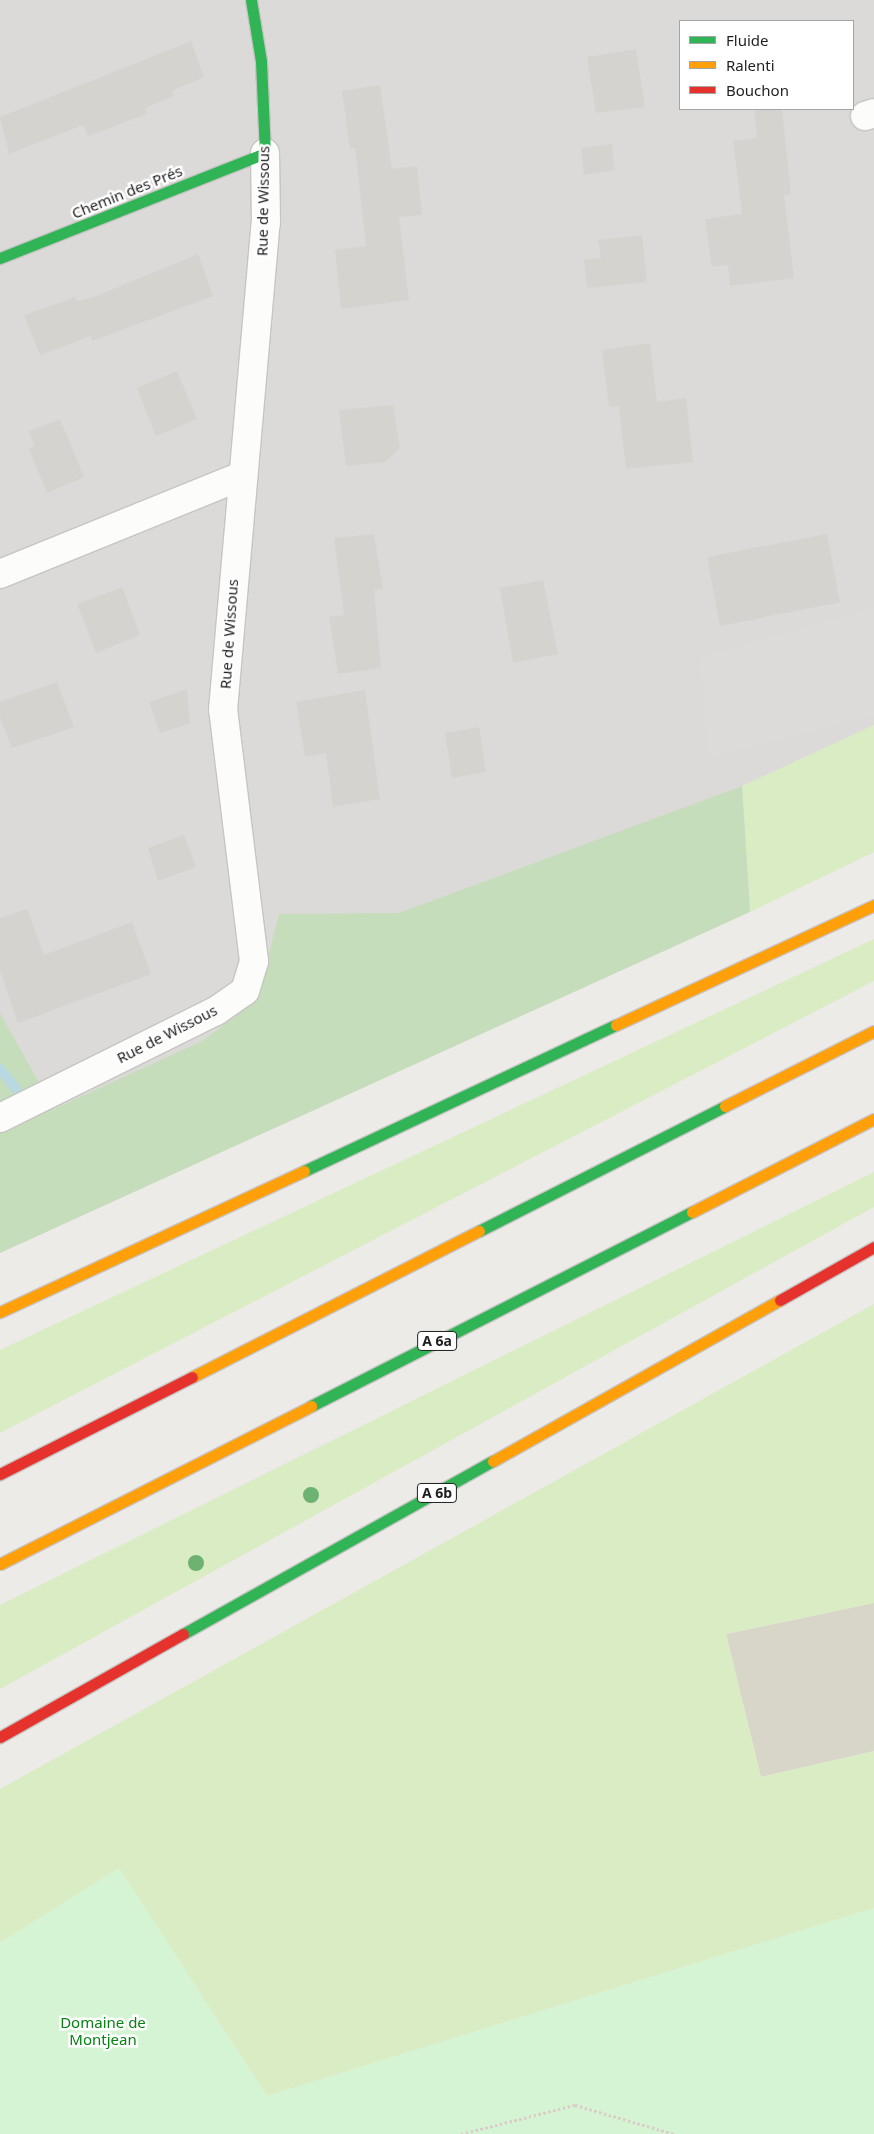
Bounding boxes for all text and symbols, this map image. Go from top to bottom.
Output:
legend [679,20,854,110]
text: Fluide [726,30,768,50]
text: Ralenti [726,55,775,75]
text: Bouchon [726,80,789,100]
street label: Rue de Wissous [253,146,273,256]
street label: Chemin des Prés [69,162,185,222]
street label: Rue de Wissous [216,578,242,690]
street label: Rue de Wissous [114,1001,220,1067]
road number: A 6a [417,1330,457,1352]
road number: A 6b [416,1482,458,1505]
park label: Domaine de Montjean [60,2013,146,2048]

